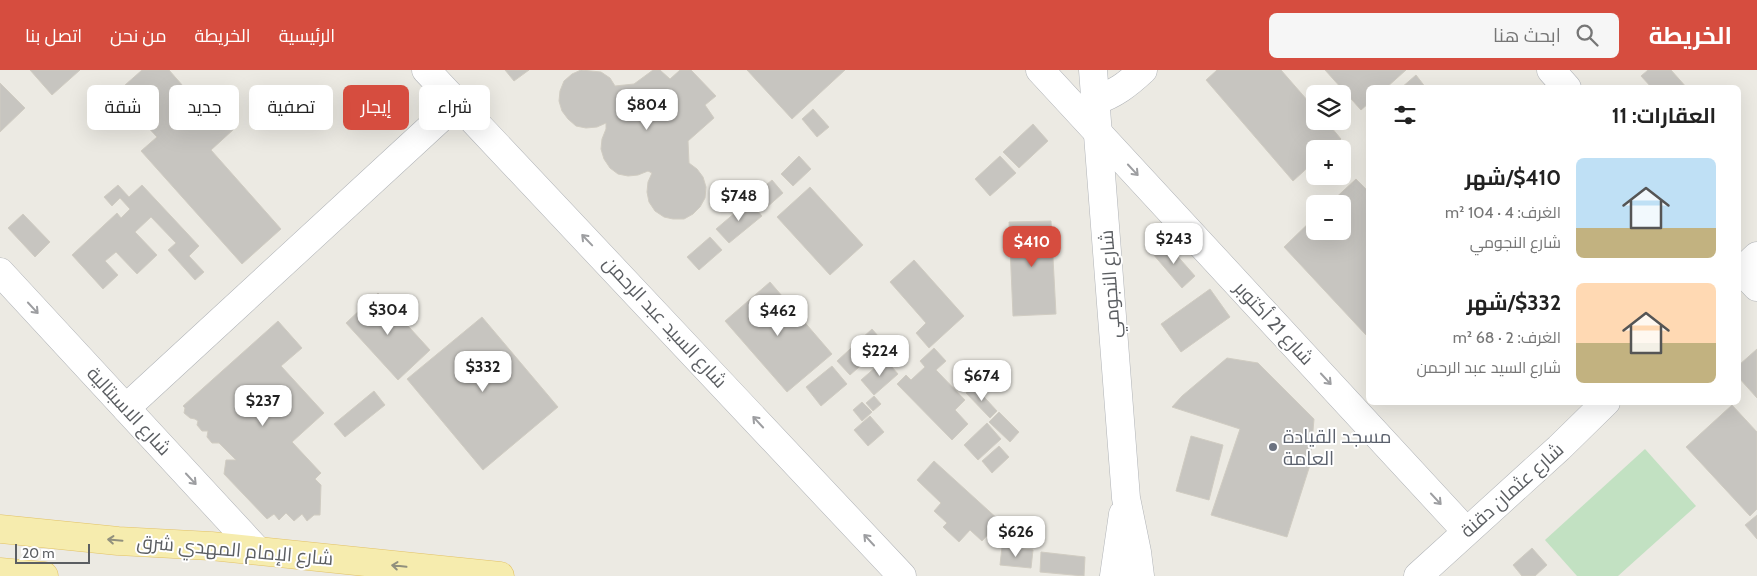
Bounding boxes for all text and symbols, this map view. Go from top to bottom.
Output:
search box [1269,13,1619,58]
icon: search [1573,21,1601,49]
text: الخريطة [1649,21,1732,50]
text: ابحث هنا [1493,24,1561,47]
text: اتصل بنا [25,25,82,47]
text: من نحن [110,25,166,47]
text: الخريطة [194,25,251,47]
text: الرئيسية [279,25,335,47]
chip: شقة [87,85,159,130]
chip: جديد [169,85,239,130]
chip: تصفية [249,85,333,130]
chip: إيجار [343,85,409,130]
chip: شراء [419,85,490,130]
map controls [1306,85,1351,240]
button: layers [1306,85,1351,130]
pin: $804 [617,88,677,131]
text: $804 [627,95,667,114]
icon: filters [1391,101,1419,129]
text: العقارات: 11 [1612,103,1716,128]
button: + [1306,140,1351,185]
one-way arrow [1127,163,1139,176]
text: $410/شهر [1465,165,1561,190]
icon: home [1616,178,1676,238]
pin: $748 [709,180,769,222]
text: $748 [721,186,757,205]
button: − [1306,195,1351,240]
text: الغرف: 4 · 104 m² [1445,203,1561,222]
pin: $243 [1144,222,1204,265]
pin: $410 [1002,226,1062,268]
street label: شارع النجومي [1095,229,1128,339]
text: $243 [1156,229,1192,248]
text: $410 [1014,232,1050,251]
one-way arrow [581,233,593,246]
text: شارع النجومي [1470,233,1561,252]
street label: شارع السيد عبد الرحمن [597,251,732,394]
street label: شارع 21 أكتوبر [1227,276,1319,371]
text: $332/شهر [1466,290,1561,315]
pin: $304 [358,294,418,336]
pin: $462 [748,294,808,337]
text: $304 [368,300,408,319]
text: $462 [760,301,796,320]
one-way arrow [27,302,39,314]
icon: home [1616,303,1676,363]
text: الغرف: 2 · 68 m² [1453,328,1561,347]
pin: $224 [850,334,910,377]
text: $224 [862,341,898,360]
pin: $332 [453,350,513,393]
text: $332 [466,357,501,376]
text: شارع السيد عبد الرحمن [1416,358,1561,377]
pin: $674 [952,360,1012,402]
street label: شارع الاسبتالية [81,362,176,461]
text: $674 [964,366,1000,385]
one-way arrow [1320,373,1332,386]
pin: $237 [233,384,293,427]
text: $237 [246,391,280,410]
one-way arrow [752,415,764,428]
place label: مسجد القيادة العامة [1283,425,1391,470]
street label: شارع عثمان دقنة [1456,438,1570,544]
marker: مسجد القيادة العامة [1267,441,1279,453]
one-way arrow [185,472,197,485]
one-way arrow [1430,493,1442,505]
pin: $626 [986,516,1046,558]
text: $626 [998,522,1034,541]
street label: شارع الإمام المهدي شرق [136,530,334,573]
one-way arrow [863,534,875,547]
one-way arrow [108,536,124,545]
scale bar [15,541,90,564]
text: 20 m [22,544,55,562]
one-way arrow [391,561,407,571]

